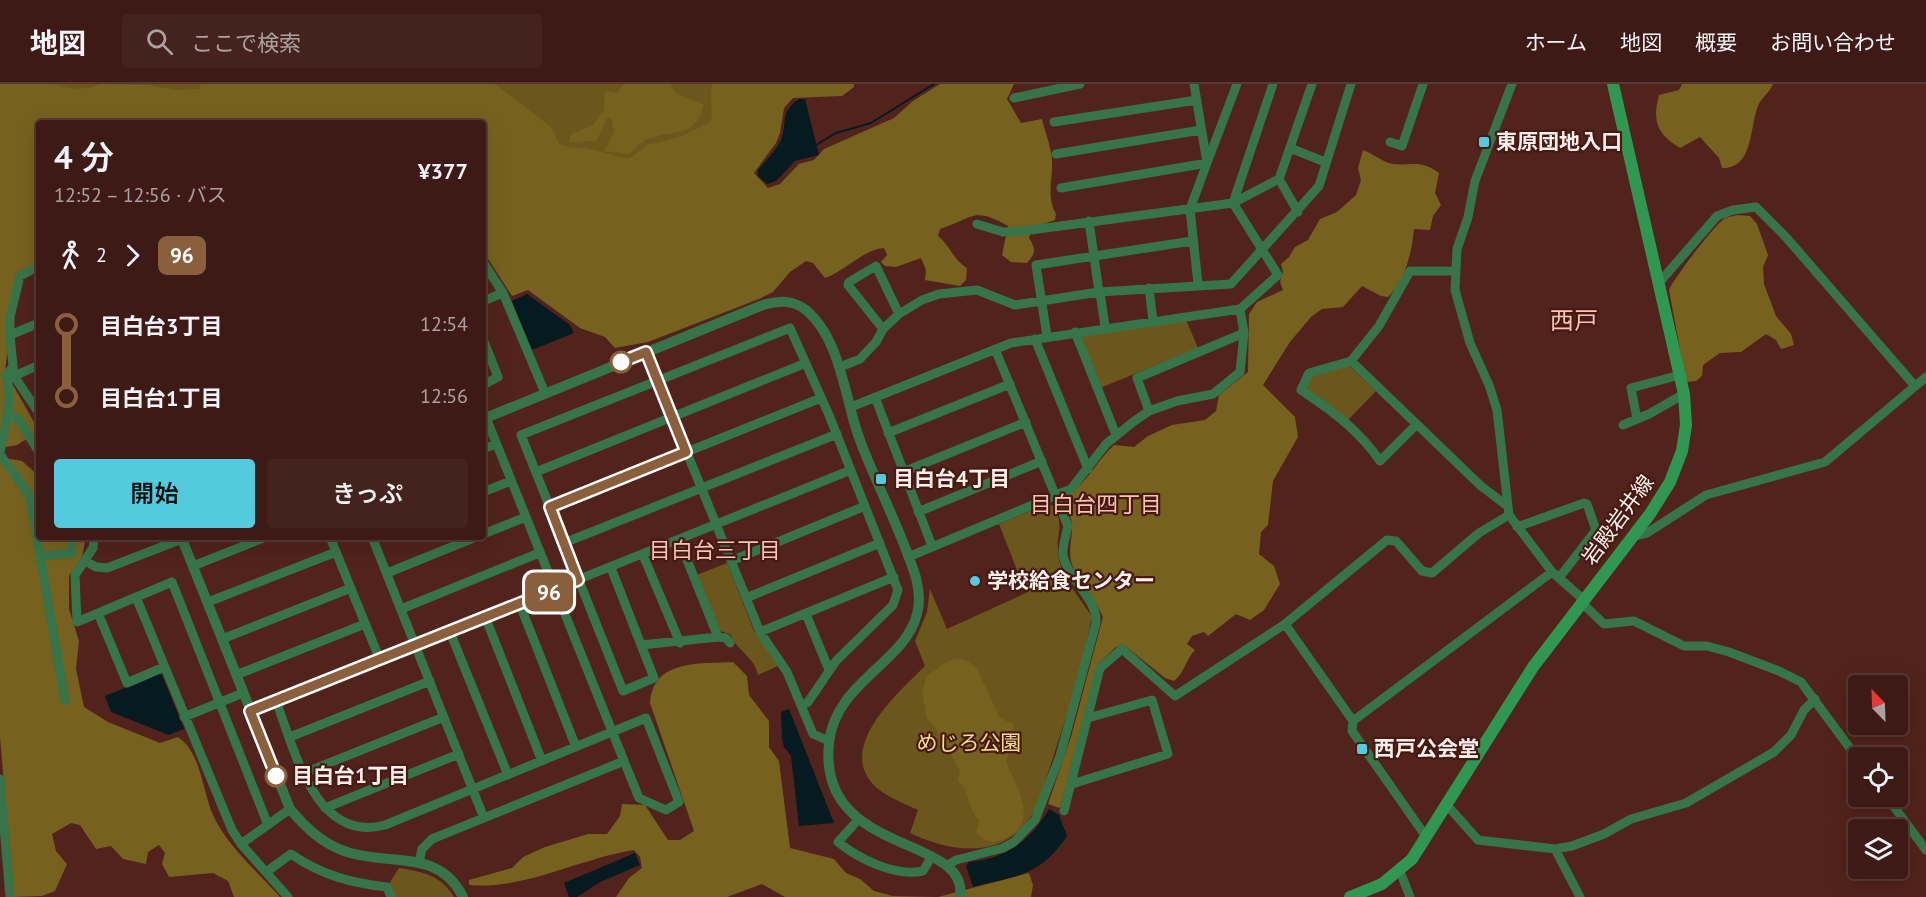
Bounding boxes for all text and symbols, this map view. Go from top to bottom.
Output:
search box [122,14,542,68]
text: 地図 [30,24,86,61]
icon: search [143,25,176,58]
text: ここで検索 [191,29,301,57]
text: ホーム [1525,29,1587,56]
text: 地図 [1620,29,1662,56]
text: 概要 [1695,29,1737,56]
text: お問い合わせ [1770,29,1896,56]
place label: 東原団地入口 [1496,128,1622,155]
text: 4 分 [54,135,114,178]
marker: 東原団地入口 [1477,135,1491,149]
text: ¥377 [418,157,468,185]
text: 12:52 – 12:56 · バス [54,182,227,208]
icon: walk [54,239,87,272]
icon: forward [116,239,149,272]
text: 2 [96,242,107,268]
text: 96 [170,242,194,269]
district label: 西戸 [1550,305,1598,336]
text: 12:54 [420,311,468,337]
text: 目白台3丁目 [100,312,222,340]
unlabelled marker [610,351,632,373]
text: 12:56 [420,383,468,409]
text: 目白台1丁目 [100,384,222,412]
button: 開始 [54,459,255,528]
button: きっぷ [267,459,468,528]
place label: 目白台4丁目 [893,465,1010,492]
street label: 岩殿岩井線 [1576,469,1659,570]
marker: 目白台4丁目 [874,472,888,486]
district label: 目白台四丁目 [1030,490,1162,518]
district label: 目白台三丁目 [649,536,781,564]
place label: 学校給食センター [987,567,1155,594]
line badge: 96 [522,572,576,612]
marker: 学校給食センター [968,574,982,588]
text: 96 [537,579,561,606]
north arrow [1848,675,1908,735]
map controls [1848,675,1908,879]
park label: めじろ公園 [917,729,1022,756]
place label: 西戸公会堂 [1374,735,1479,762]
marker: 西戸公会堂 [1355,742,1369,756]
button: locate [1848,747,1908,807]
place label: 目白台1丁目 [292,762,409,789]
marker: 目白台1丁目 [265,765,287,787]
button: layers [1848,819,1908,879]

